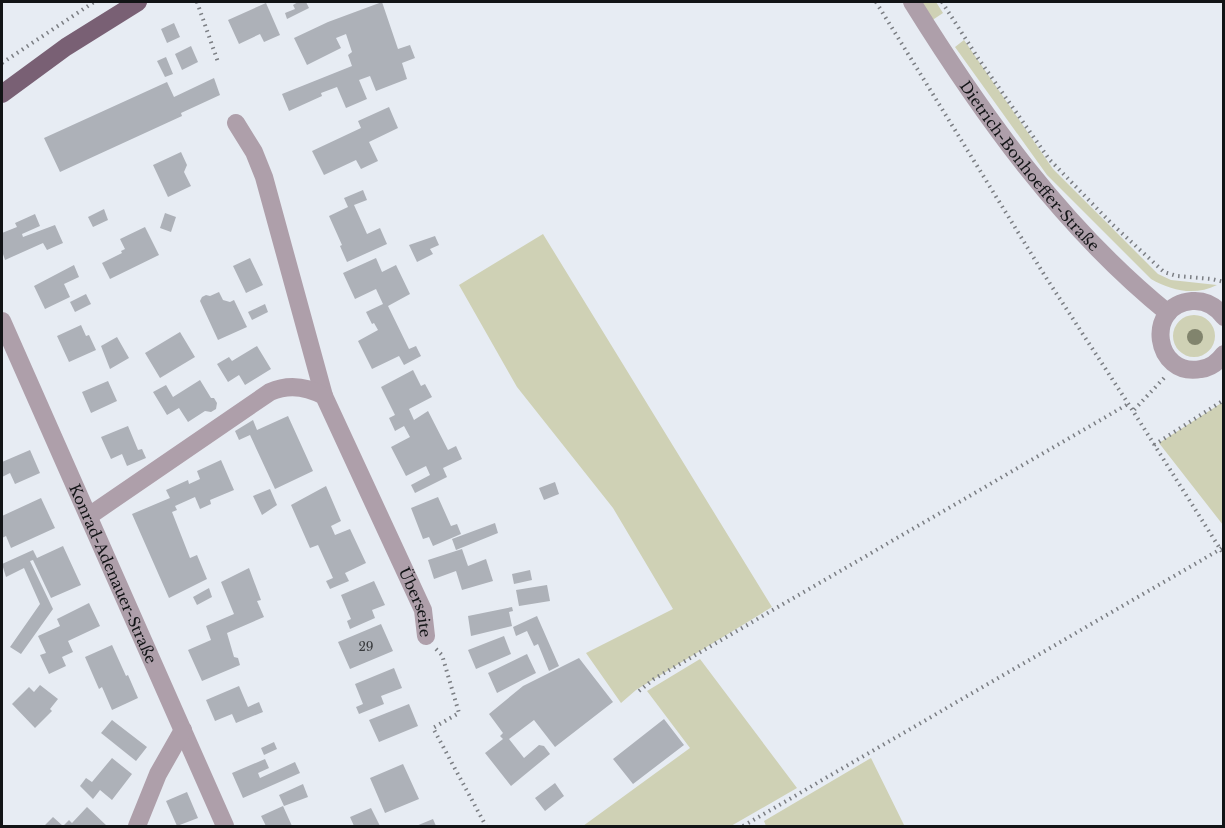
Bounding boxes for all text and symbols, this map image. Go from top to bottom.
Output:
street label: Dietrich-Bonhoeffer-Straße [956,77,1104,255]
street label: Konrad-Adenauer-Straße [66,481,161,666]
street label: Überseite [395,564,436,638]
house number: 29 [358,639,374,654]

